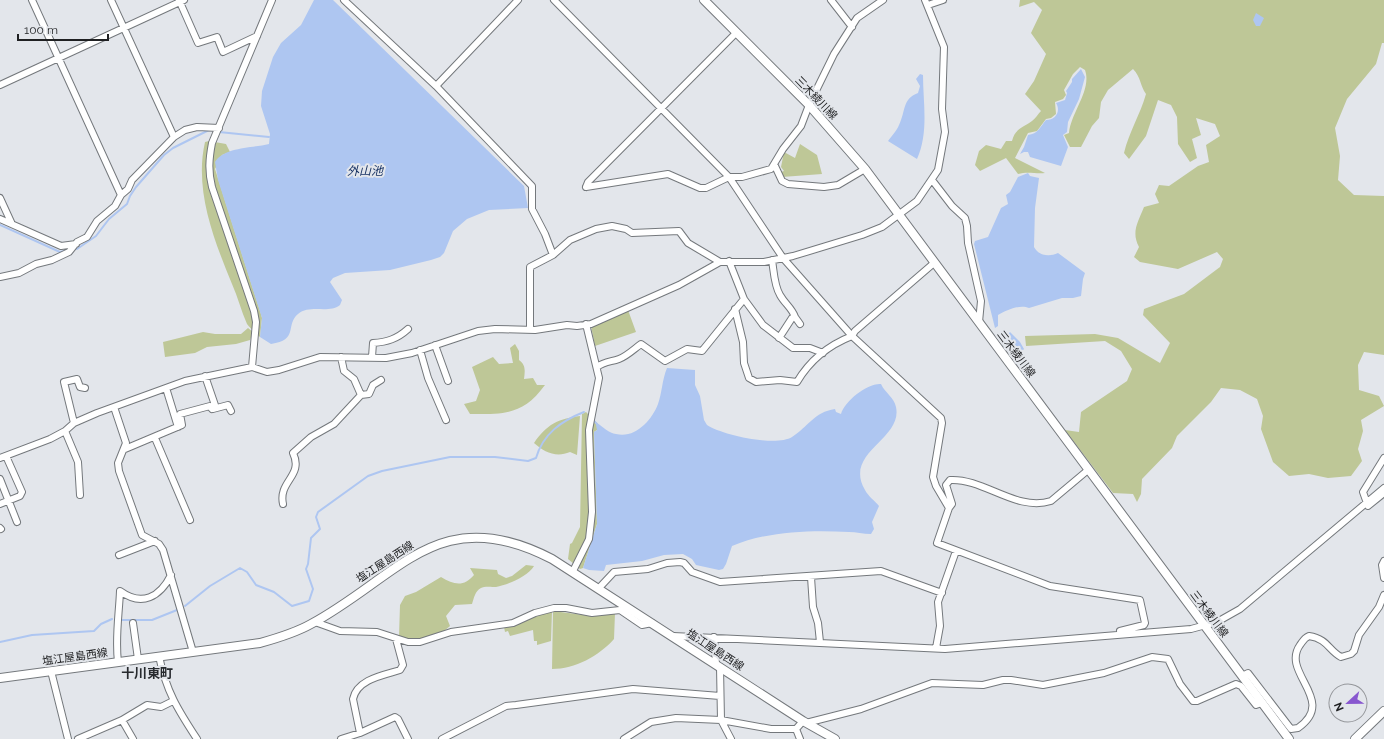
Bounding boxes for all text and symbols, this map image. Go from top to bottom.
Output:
scale bar [18,16,108,42]
text: 100 m [24,23,58,37]
street label: 三木綾川線 [792,74,840,122]
water label: 外山池 [347,164,384,178]
street label: 三木綾川線 [994,328,1038,380]
street label: 塩江屋島西線 [354,539,416,585]
street label: 三木綾川線 [1187,588,1231,640]
street label: 塩江屋島西線 [684,627,746,673]
street label: 塩江屋島西線 [41,646,109,668]
district label: 十川東町 [121,666,173,681]
north arrow [1328,683,1368,723]
text: N [1332,700,1347,713]

